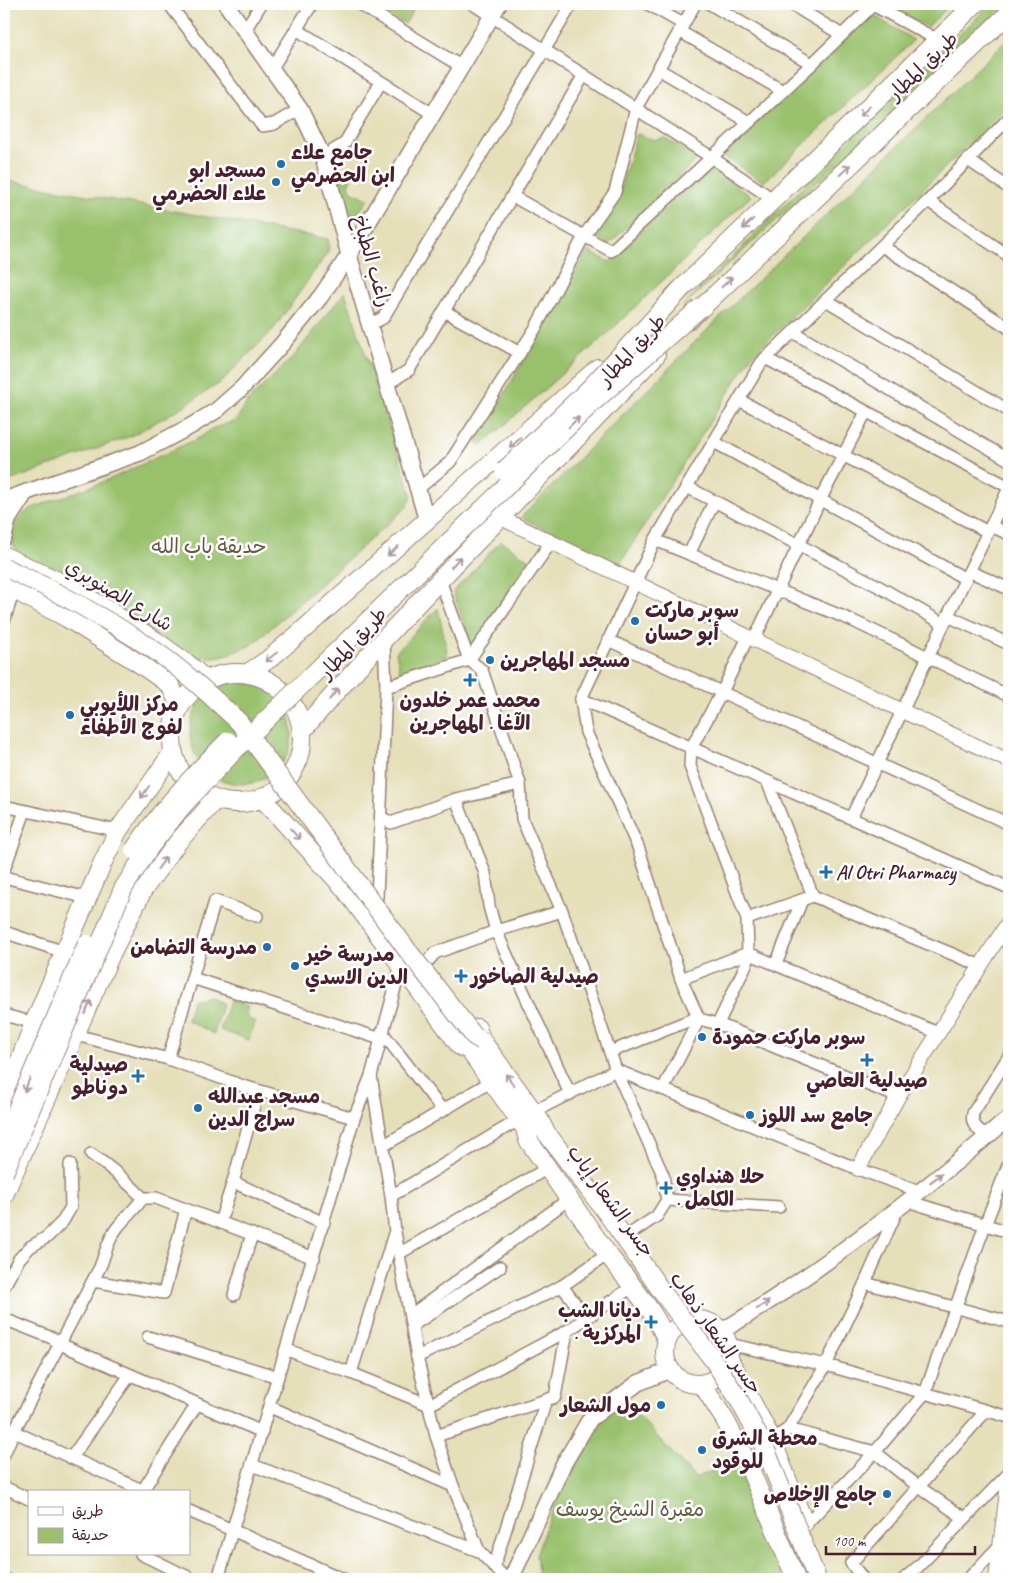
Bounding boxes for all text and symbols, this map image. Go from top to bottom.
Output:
street label: طريق المطار [881,26,964,107]
one-way arrow [859,105,871,117]
place label: جامع علاء ابن الحضرمي [291,140,395,193]
place label: مسجد ابو علاء الحضرمي [152,158,266,211]
marker: جامع علاء ابن الحضرمي [275,158,287,170]
one-way arrow [839,164,851,176]
marker: مسجد ابو علاء الحضرمي [270,176,282,188]
street label: راغب الطباخ [346,212,397,310]
one-way arrow [742,218,755,230]
one-way arrow [721,276,734,288]
street label: طريق المطار [591,309,671,392]
one-way arrow [567,416,579,428]
one-way arrow [508,437,521,449]
park label: حديقة باب الله [152,534,266,559]
one-way arrow [387,545,400,556]
street label: شارع الصنوبري [60,553,177,638]
one-way arrow [450,556,462,569]
place label: سوبر ماركت أبو حسان [645,598,739,646]
street label: طريق المطار [312,602,392,685]
marker: سوبر ماركت أبو حسان [629,615,641,627]
place label: مسجد المهاجرين [500,648,630,673]
one-way arrow [265,651,278,662]
marker: مسجد المهاجرين [484,654,496,666]
marker: محمد عمر خلدون الآغا . المهاجرين [464,674,476,686]
one-way arrow [328,688,339,701]
place label: محمد عمر خلدون الآغا . المهاجرين [399,688,541,736]
place label: مركز اللأيوبي لفوج الأطفاء [80,691,183,740]
marker: مركز اللأيوبي لفوج الأطفاء [64,709,76,721]
one-way arrow [140,785,150,799]
one-way arrow [289,828,301,841]
one-way arrow [157,856,167,870]
place label: Al Otri Pharmacy [836,860,958,886]
marker: Al Otri Pharmacy [820,866,832,878]
place label: مدرسة التضامن [130,935,257,960]
marker: مدرسة التضامن [261,941,273,953]
place label: مدرسة خير الدين الاسدي [303,942,408,993]
marker: مدرسة خير الدين الاسدي [289,960,301,972]
place label: صيدلية الصاخور [469,964,599,990]
marker: صيدلية الصاخور [455,970,467,982]
one-way arrow [84,1000,94,1015]
place label: سوبر ماركت حمودة [712,1025,865,1050]
marker: سوبر ماركت حمودة [696,1031,708,1043]
place label: صيدلية دوناطو [70,1052,128,1100]
marker: صيدلية العاصي [861,1054,873,1066]
place label: صيدلية العاصي [806,1068,928,1098]
marker: صيدلية دوناطو [132,1070,144,1082]
one-way arrow [505,1073,515,1087]
one-way arrow [21,1077,31,1092]
place label: مسجد عبدالله سراج الدين [208,1084,320,1132]
marker: مسجد عبدالله سراج الدين [192,1102,204,1114]
place label: جامع سد اللوز [758,1103,873,1130]
marker: جامع سد اللوز [744,1109,756,1121]
street label: جسر الشعار إياب [562,1140,660,1262]
place label: حلا هنداوي . الكامل [676,1164,764,1212]
one-way arrow [929,1172,942,1183]
marker: حلا هنداوي . الكامل [660,1182,672,1194]
street label: جسر الشعار ذهاب [664,1267,768,1399]
place label: ديانا الشب . المركزية [558,1298,641,1346]
one-way arrow [756,1300,770,1310]
marker: ديانا الشب . المركزية [645,1316,657,1328]
place label: مول الشعار [558,1393,651,1418]
marker: مول الشعار [655,1399,667,1411]
place label: محطة الشرق للوقود [712,1426,818,1475]
marker: محطة الشرق للوقود [696,1444,708,1456]
place label: جامع الإخلاص [764,1482,877,1509]
marker: جامع الإخلاص [881,1488,893,1500]
legend [28,1490,190,1556]
park label: مقبرة الشيخ يوسف [556,1497,704,1523]
text: طريق [72,1502,104,1521]
scale bar [826,1523,974,1555]
text: حديقة [72,1526,109,1545]
text: 100 m [833,1532,867,1551]

